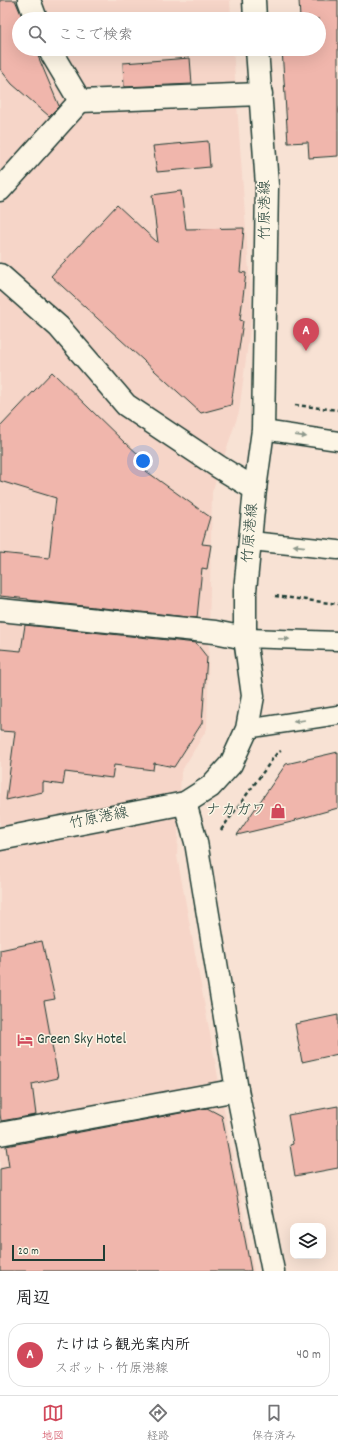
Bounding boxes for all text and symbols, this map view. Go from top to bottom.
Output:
search box [12,12,326,56]
icon: search [26,23,48,45]
text: ここで検索 [58,25,133,47]
street label: 竹原港線 [255,180,277,240]
pin: A [293,318,319,351]
one-way arrow [294,433,307,439]
your location [133,451,153,471]
street label: 竹原港線 [237,502,265,564]
one-way arrow [293,543,305,549]
one-way arrow [278,636,290,643]
one-way arrow [293,718,306,724]
place label: ナカガワ [206,800,266,822]
street label: 竹原港線 [67,802,131,836]
shop icon: ナカガワ [269,802,287,820]
place label: Green Sky Hotel [37,1029,126,1051]
hotel icon: Green Sky Hotel [16,1031,34,1049]
map controls [290,1223,326,1259]
button: layers [290,1223,326,1259]
scale bar [12,1243,105,1262]
text: 20 m [18,1244,39,1260]
text: 周辺 [16,1288,50,1312]
text: たけはら観光案内所 [55,1335,190,1357]
text: A [26,1346,34,1365]
text: 40 m [297,1346,321,1365]
text: スポット · 竹原港線 [55,1360,168,1379]
tab: 地図 [42,1402,64,1445]
tab: 経路 [147,1402,169,1445]
tab: 保存済み [252,1402,296,1445]

